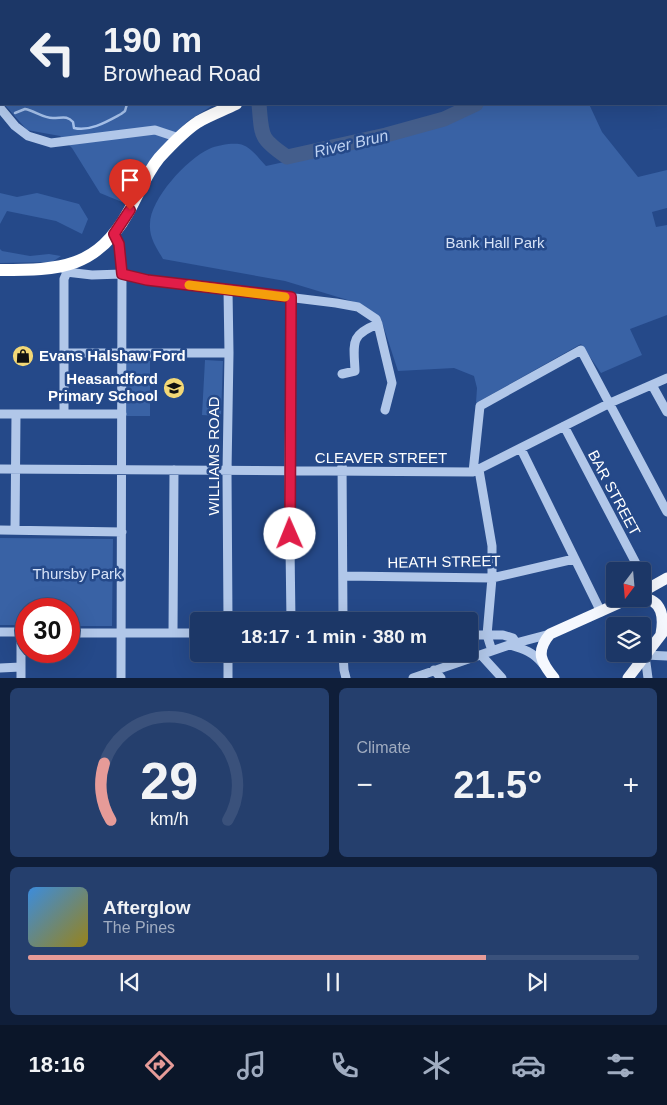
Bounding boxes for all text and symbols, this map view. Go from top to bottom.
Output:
icon: left [20,20,85,85]
text: 190 m [103,20,202,59]
text: Browhead Road [103,61,261,86]
water label: River Brun [312,127,390,160]
pin [109,159,151,210]
icon: arrive [116,166,144,194]
park label: Bank Hall Park [445,234,545,251]
shop icon: Evans Halshaw Ford [11,344,35,368]
place label: Evans Halshaw Ford [39,347,186,364]
place label: Heasandford Primary School [48,370,158,404]
school or university icon: Heasandford Primary School [162,376,186,400]
street label: WILLIAMS ROAD [205,396,222,516]
street label: BAR STREET [585,447,644,538]
street label: CLEAVER STREET [315,449,447,466]
position arrow [263,507,315,559]
street label: HEATH STREET [387,552,501,571]
north arrow [606,562,651,608]
map controls [606,562,651,662]
park label: Thursby Park [32,565,122,582]
speed limit sign: 30 [15,598,80,663]
button: layers [606,617,651,662]
text: 18:17 · 1 min · 380 m [241,626,427,647]
text: Climate [357,739,411,756]
text: 29 [140,752,198,810]
text: 21.5° [453,764,542,806]
text: − [357,769,373,800]
text: + [623,769,639,800]
text: km/h [150,809,189,829]
text: Afterglow [103,897,191,918]
text: The Pines [103,919,175,936]
icon: previous [116,968,144,996]
icon: pause [319,968,347,996]
icon: next [523,968,551,996]
icon: directions [142,1048,177,1083]
icon: music [234,1048,269,1083]
icon: phone [327,1048,362,1083]
icon: climate [419,1048,454,1083]
icon: car [511,1048,546,1083]
icon: filters [603,1048,638,1083]
text: 18:16 [29,1052,85,1077]

